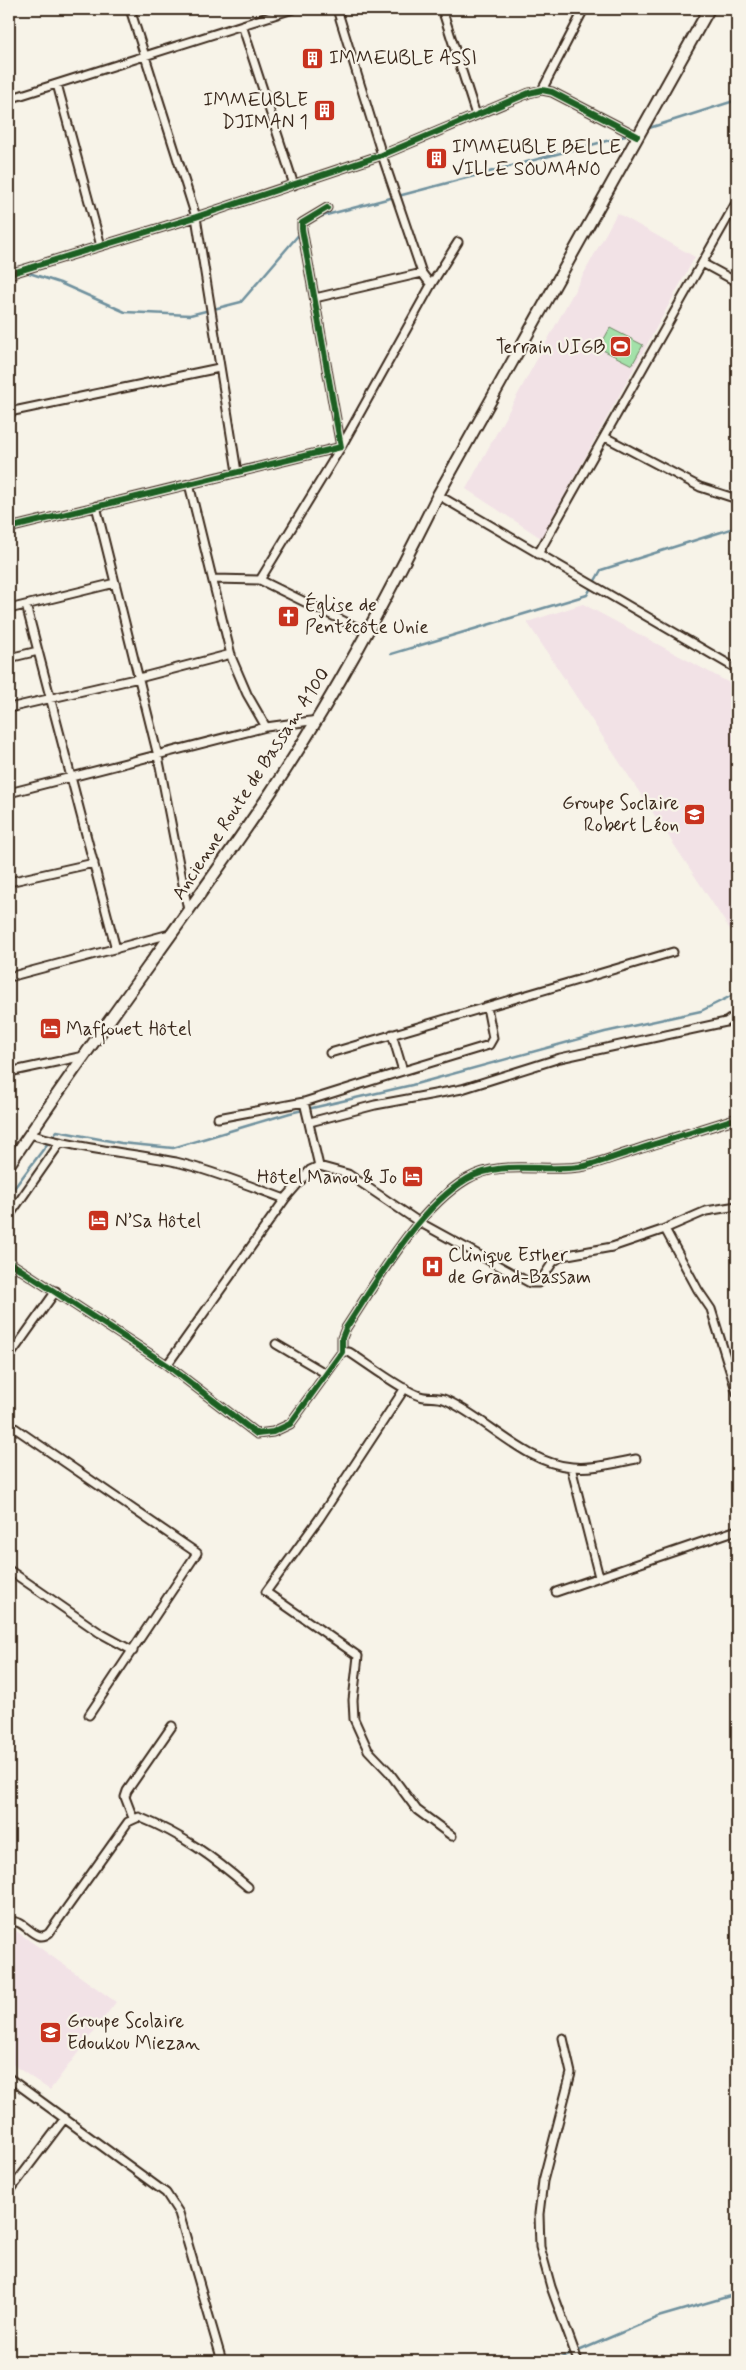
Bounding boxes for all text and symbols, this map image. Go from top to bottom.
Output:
building icon: IMMEUBLE ASSI [301,46,325,70]
place label: IMMEUBLE ASSI [329,46,477,71]
place label: IMMEUBLE DJIMAN 1 [203,88,308,135]
building icon: IMMEUBLE DJIMAN 1 [312,99,336,123]
place label: IMMEUBLE BELLE VILLE SOUMANO [452,135,621,182]
building icon: IMMEUBLE BELLE VILLE SOUMANO [424,146,448,170]
place label: Terrain UIGB [496,335,605,360]
sports icon: Terrain UIGB [609,335,633,359]
place label: Église de Pentécôte Unie [305,592,428,640]
church icon: Église de Pentécôte Unie [277,604,301,628]
street label: Ancienne Route de Bassam A100 [167,663,335,905]
place label: Groupe Soclaire Robert Léon [562,791,679,838]
school or university icon: Groupe Soclaire Robert Léon [683,802,707,826]
hotel icon: Maffouet Hôtel [38,1017,62,1041]
place label: Maffouet Hôtel [66,1017,192,1045]
place label: Hôtel Manou & Jo [257,1165,397,1190]
hotel icon: Hôtel Manou & Jo [401,1165,425,1189]
hotel icon: N’Sa Hôtel [87,1209,111,1233]
place label: N’Sa Hôtel [115,1209,201,1234]
place label: Clinique Esther de Grand-Bassam [448,1243,591,1290]
hospital icon: Clinique Esther de Grand-Bassam [420,1254,444,1278]
place label: Groupe Scolaire Edoukou Miezan [67,2009,200,2056]
school or university icon: Groupe Scolaire Edoukou Miezan [39,2020,63,2044]

